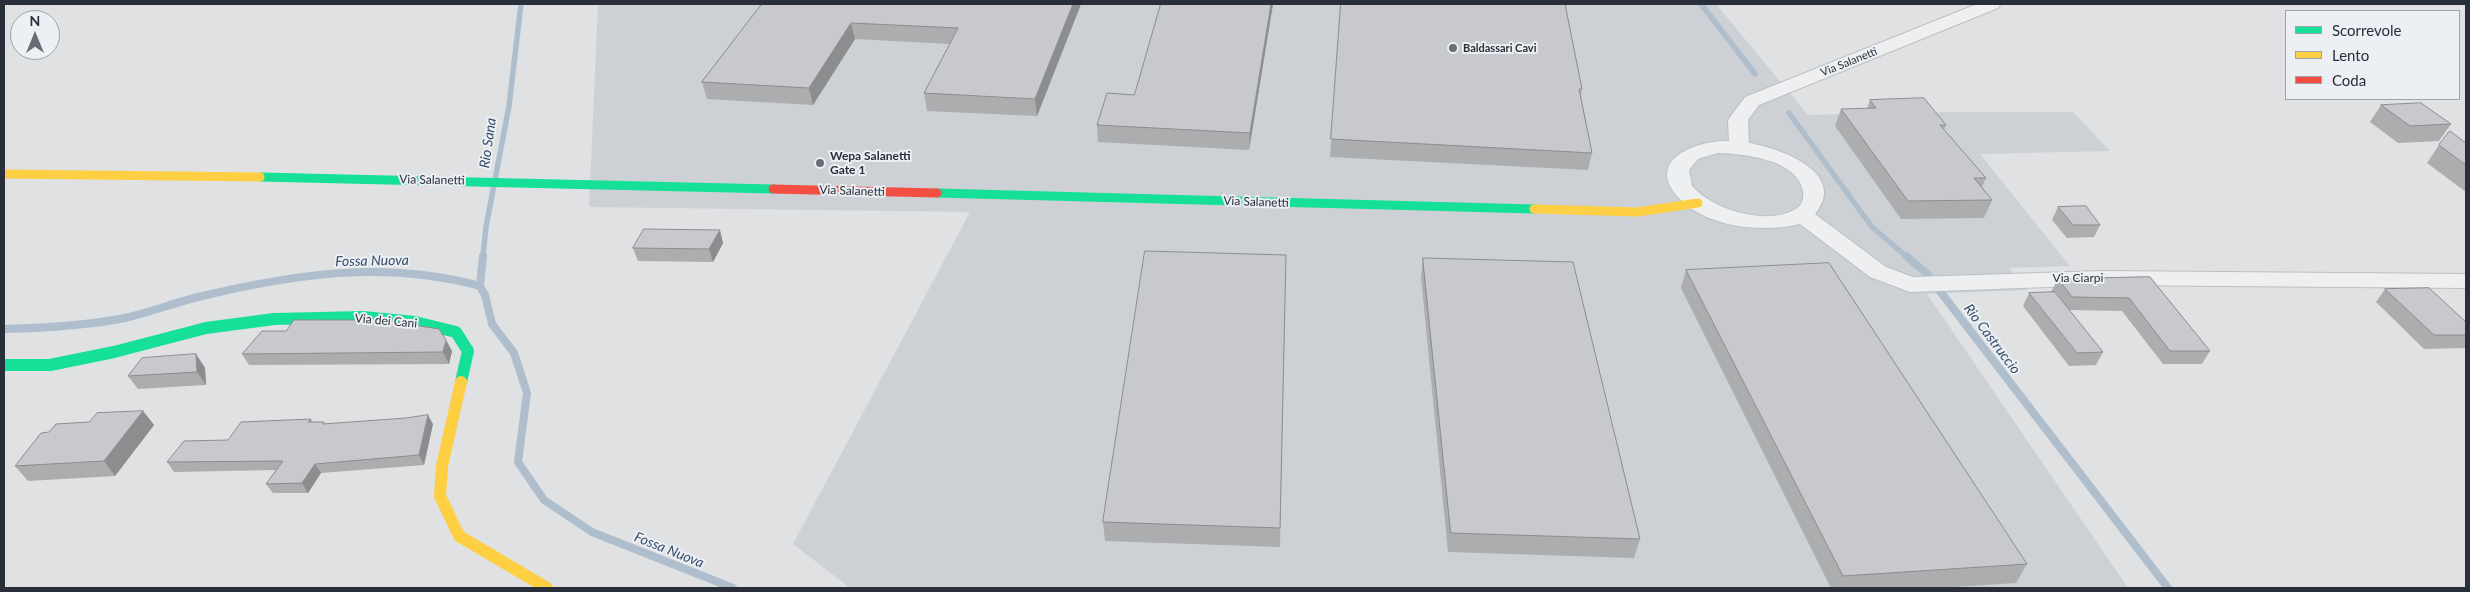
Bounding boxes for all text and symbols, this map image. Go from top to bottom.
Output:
north arrow [10,10,60,60]
legend [2285,10,2460,100]
text: N [30,12,40,29]
text: Scorrevole [2332,21,2402,39]
place label: Baldassari Cavi [1463,41,1536,55]
marker: Baldassari Cavi [1447,42,1459,54]
street label: Via Salanetti [1819,45,1879,79]
text: Lento [2332,46,2369,64]
text: Coda [2332,71,2366,89]
water label: Rio Sana [476,117,500,169]
place label: Wepa Salanetti Gate 1 [830,149,910,177]
marker: Wepa Salanetti Gate 1 [814,157,826,169]
street label: Via Salanetti [399,172,465,188]
street label: Via Salanetti [819,183,885,199]
street label: Via Salanetti [1223,194,1289,210]
water label: Fossa Nuova [335,252,409,270]
street label: Via Ciarpi [2053,271,2103,285]
water label: Rio Castruccio [1960,301,2024,377]
street label: Via dei Cani [354,311,418,331]
water label: Fossa Nuova [632,528,706,572]

